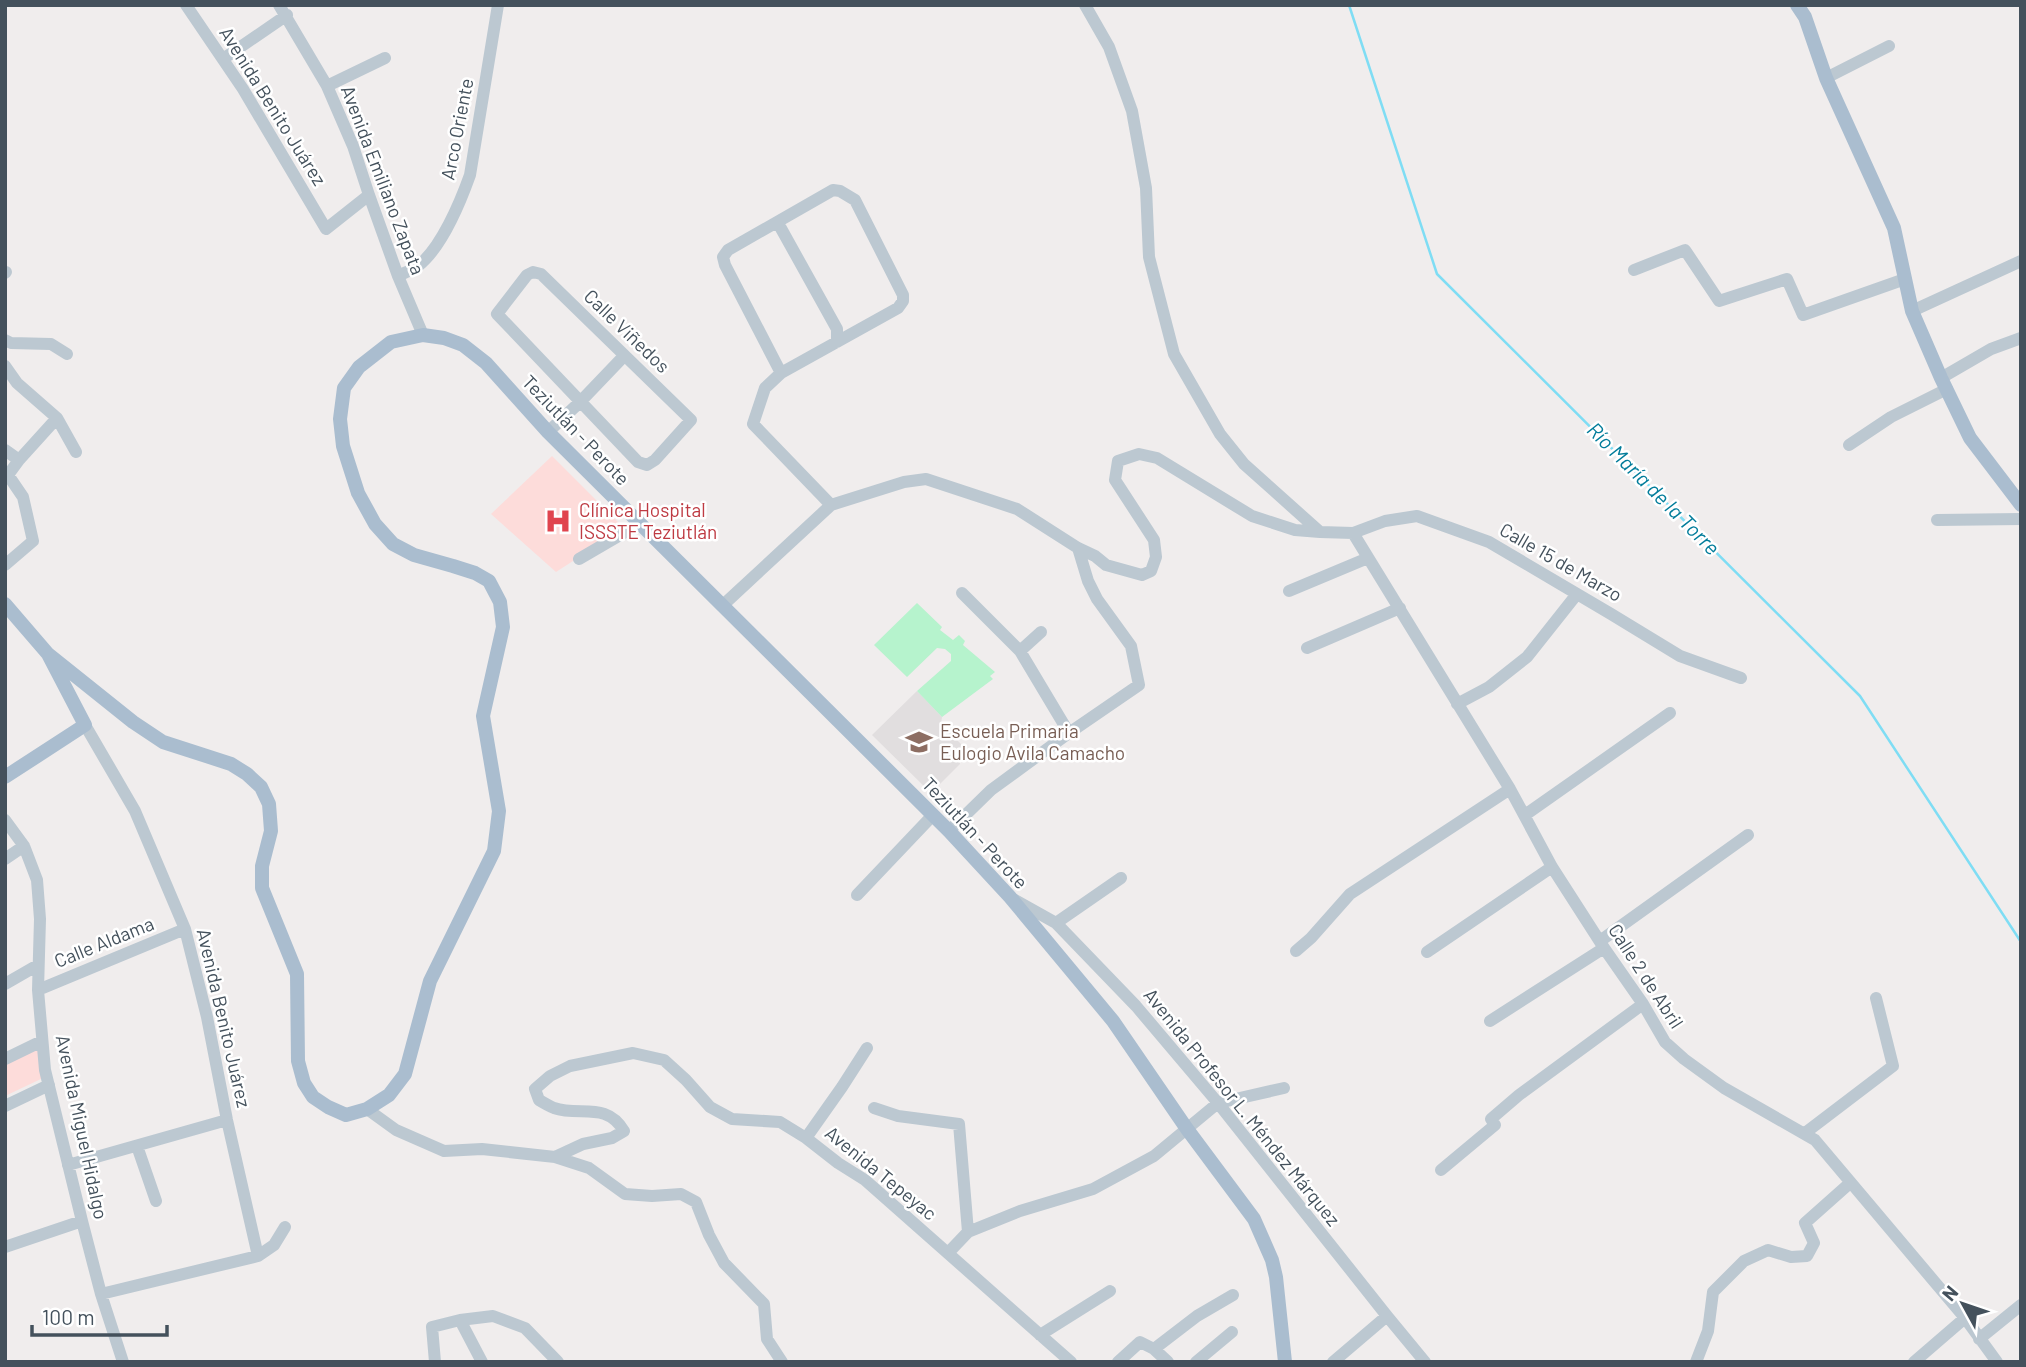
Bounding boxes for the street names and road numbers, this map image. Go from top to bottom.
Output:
street label: Avenida Benito Juárez [215,22,332,189]
street label: Arco Oriente [435,76,478,182]
street label: Avenida Emiliano Zapata [337,82,430,278]
street label: Calle Viñedos [580,284,675,377]
street label: Teziutlán - Perote [518,370,635,490]
street label: Calle 15 de Marzo [1496,517,1626,606]
street label: Teziutlán - Perote [918,772,1033,893]
street label: Calle Aldama [51,911,157,972]
street label: Calle 2 de Abril [1604,919,1689,1032]
street label: Avenida Benito Juárez [193,926,256,1110]
street label: Avenida Profesor L. Méndez Márquez [1139,983,1345,1230]
street label: Avenida Miguel Hidalgo [52,1032,113,1221]
street label: Avenida Tepeyac [821,1121,942,1225]

